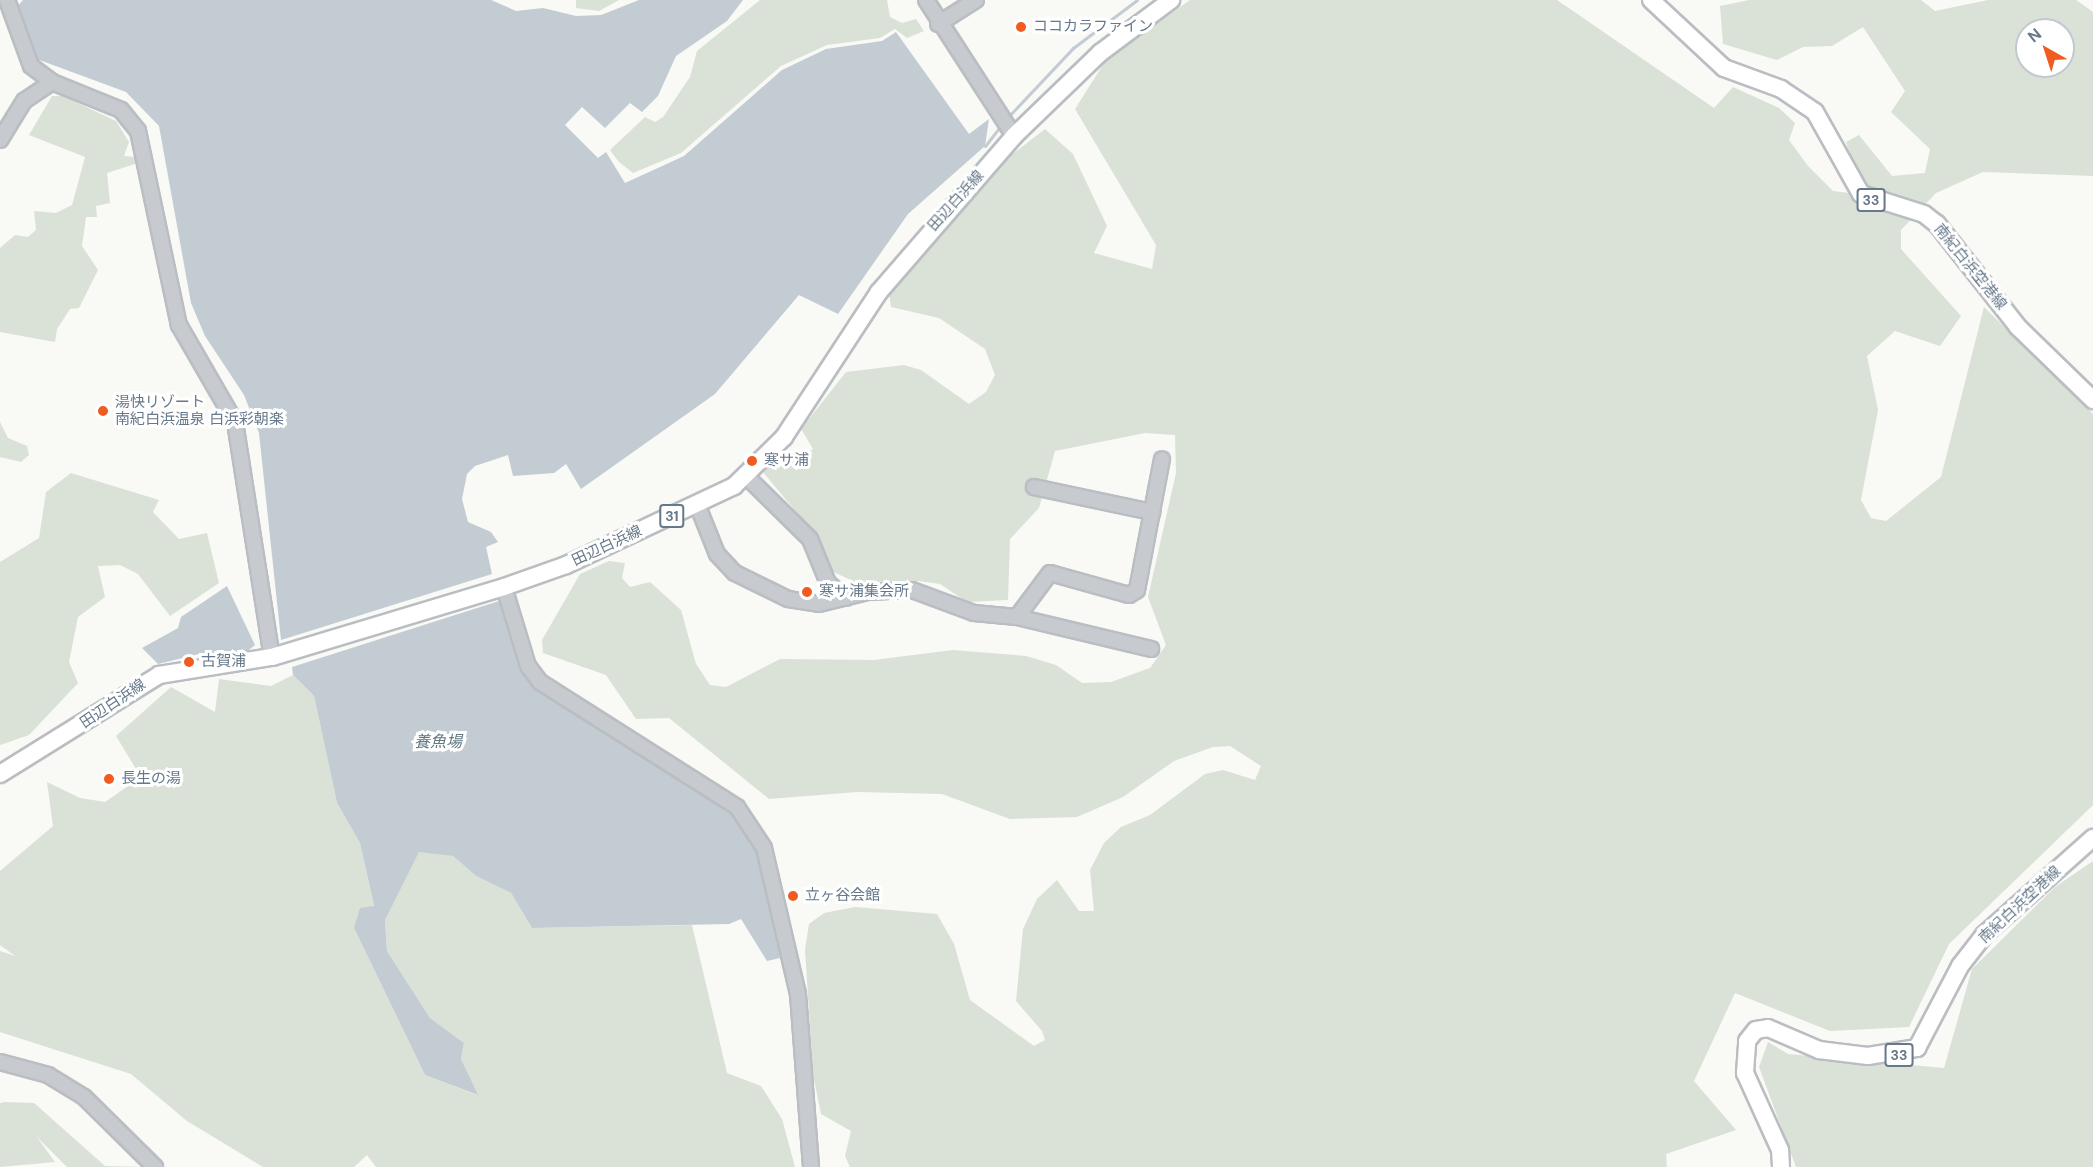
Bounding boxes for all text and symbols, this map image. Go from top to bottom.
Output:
place label: ココカラファイン [1033,18,1153,36]
north arrow [2015,18,2075,78]
marker: ココカラファイン [1014,20,1028,34]
text: N [2023,23,2046,47]
street label: 田辺白浜線 [924,167,988,235]
road number: 33 [1856,189,1886,211]
street label: 南紀白浜空港線 [1930,221,2010,313]
place label: 湯快リゾート 南紀白浜温泉 白浜彩朝楽 [115,393,284,428]
marker: 湯快リゾート 南紀白浜温泉 白浜彩朝楽 [96,404,110,418]
place label: 寒サ浦 [764,452,809,470]
marker: 寒サ浦 [745,454,759,468]
road number: 31 [658,505,686,527]
street label: 田辺白浜線 [569,522,645,570]
place label: 寒サ浦集会所 [819,583,909,601]
marker: 寒サ浦集会所 [800,585,814,599]
place label: 古賀浦 [201,653,246,671]
marker: 古賀浦 [182,655,196,669]
street label: 田辺白浜線 [77,676,149,732]
water label: 養魚場 [414,732,462,752]
place label: 長生の湯 [121,770,181,788]
marker: 長生の湯 [102,772,116,786]
street label: 南紀白浜空港線 [1975,863,2065,947]
place label: 立ヶ谷会館 [805,887,880,905]
marker: 立ヶ谷会館 [786,889,800,903]
road number: 33 [1884,1044,1914,1066]

